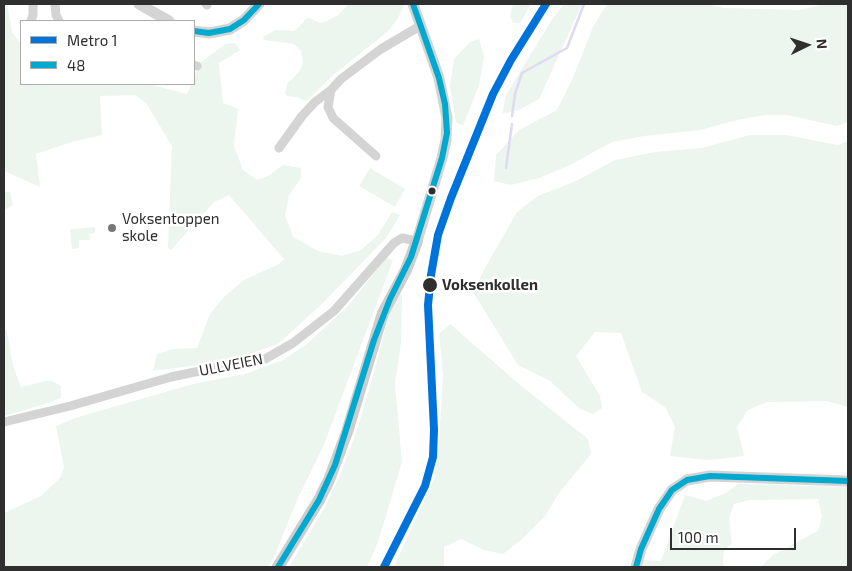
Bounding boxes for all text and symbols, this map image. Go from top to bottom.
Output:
legend [20,20,195,85]
north arrow [782,20,832,70]
text: Metro 1 [67,31,118,49]
text: N [814,38,831,50]
text: 48 [67,56,85,74]
unlabelled marker [427,186,437,196]
place label: Voksentoppen skole [122,210,220,245]
marker: Voksentoppen skole [106,222,118,234]
marker: Voksenkollen [421,276,439,294]
place label: Voksenkollen [442,276,538,294]
street label: ULLVEIEN [198,350,264,380]
scale bar [672,518,798,550]
text: 100 m [678,528,719,546]

